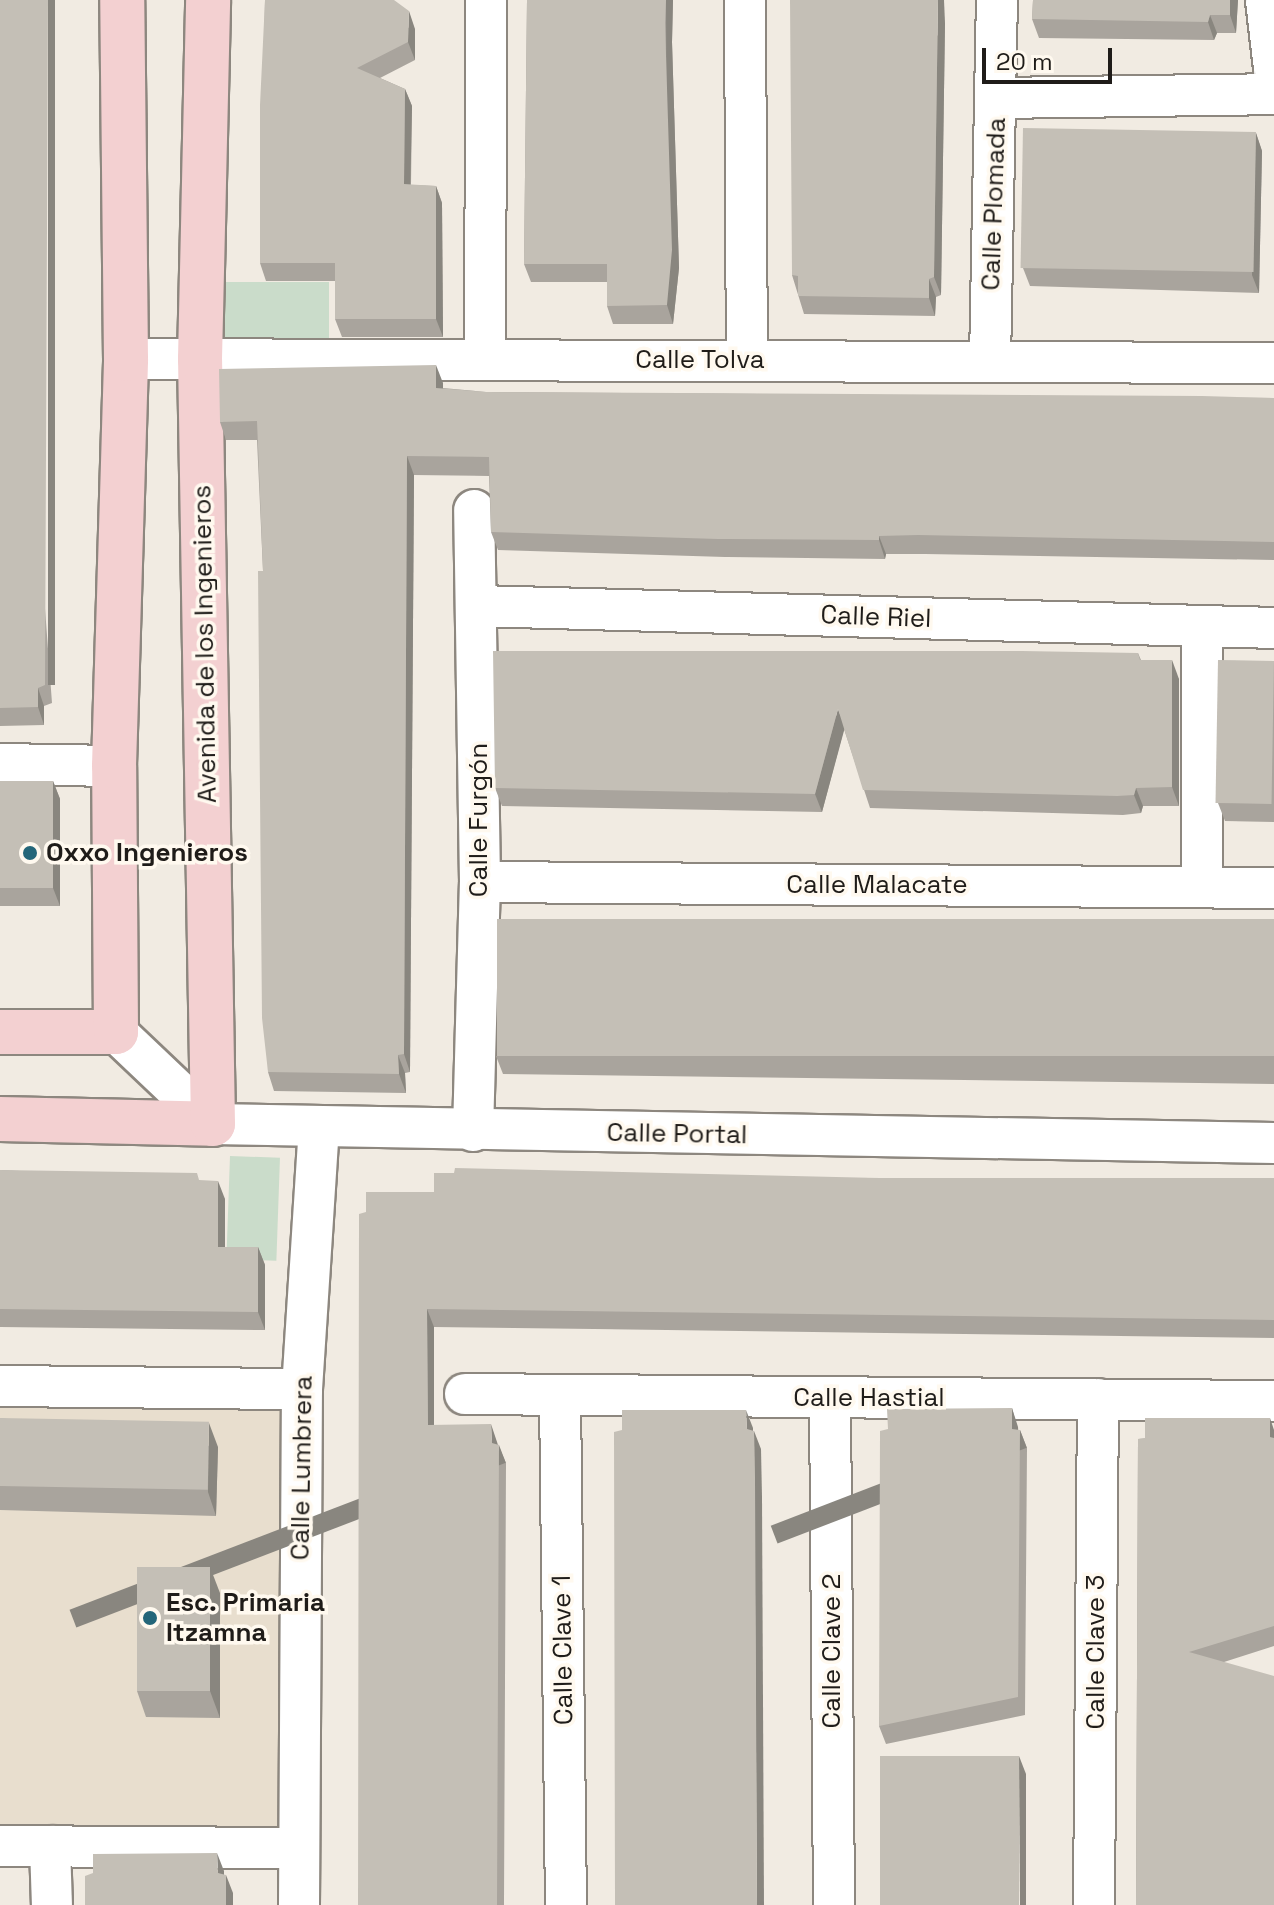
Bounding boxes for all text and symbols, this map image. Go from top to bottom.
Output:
scale bar [986,32,1116,82]
text: 20 m [996,46,1053,77]
street label: Calle Plomada [975,117,1013,291]
street label: Calle Tolva [635,344,765,376]
street label: Avenida de los Ingenieros [187,485,223,803]
street label: Calle Riel [820,599,932,635]
street label: Calle Furgón [463,743,495,897]
place label: Oxxo Ingenieros [46,837,248,869]
marker: Oxxo Ingenieros [21,844,39,862]
street label: Calle Malacate [786,869,968,901]
street label: Calle Portal [606,1117,748,1151]
street label: Calle Lumbrera [285,1375,319,1561]
street label: Calle Hastial [793,1382,945,1414]
street label: Calle Clave 2 [816,1573,848,1729]
street label: Calle Clave 3 [1080,1574,1112,1730]
street label: Calle Clave 1 [546,1575,580,1725]
place label: Esc. Primaria Itzamna [166,1587,326,1648]
marker: Esc. Primaria Itzamna [141,1609,159,1627]

